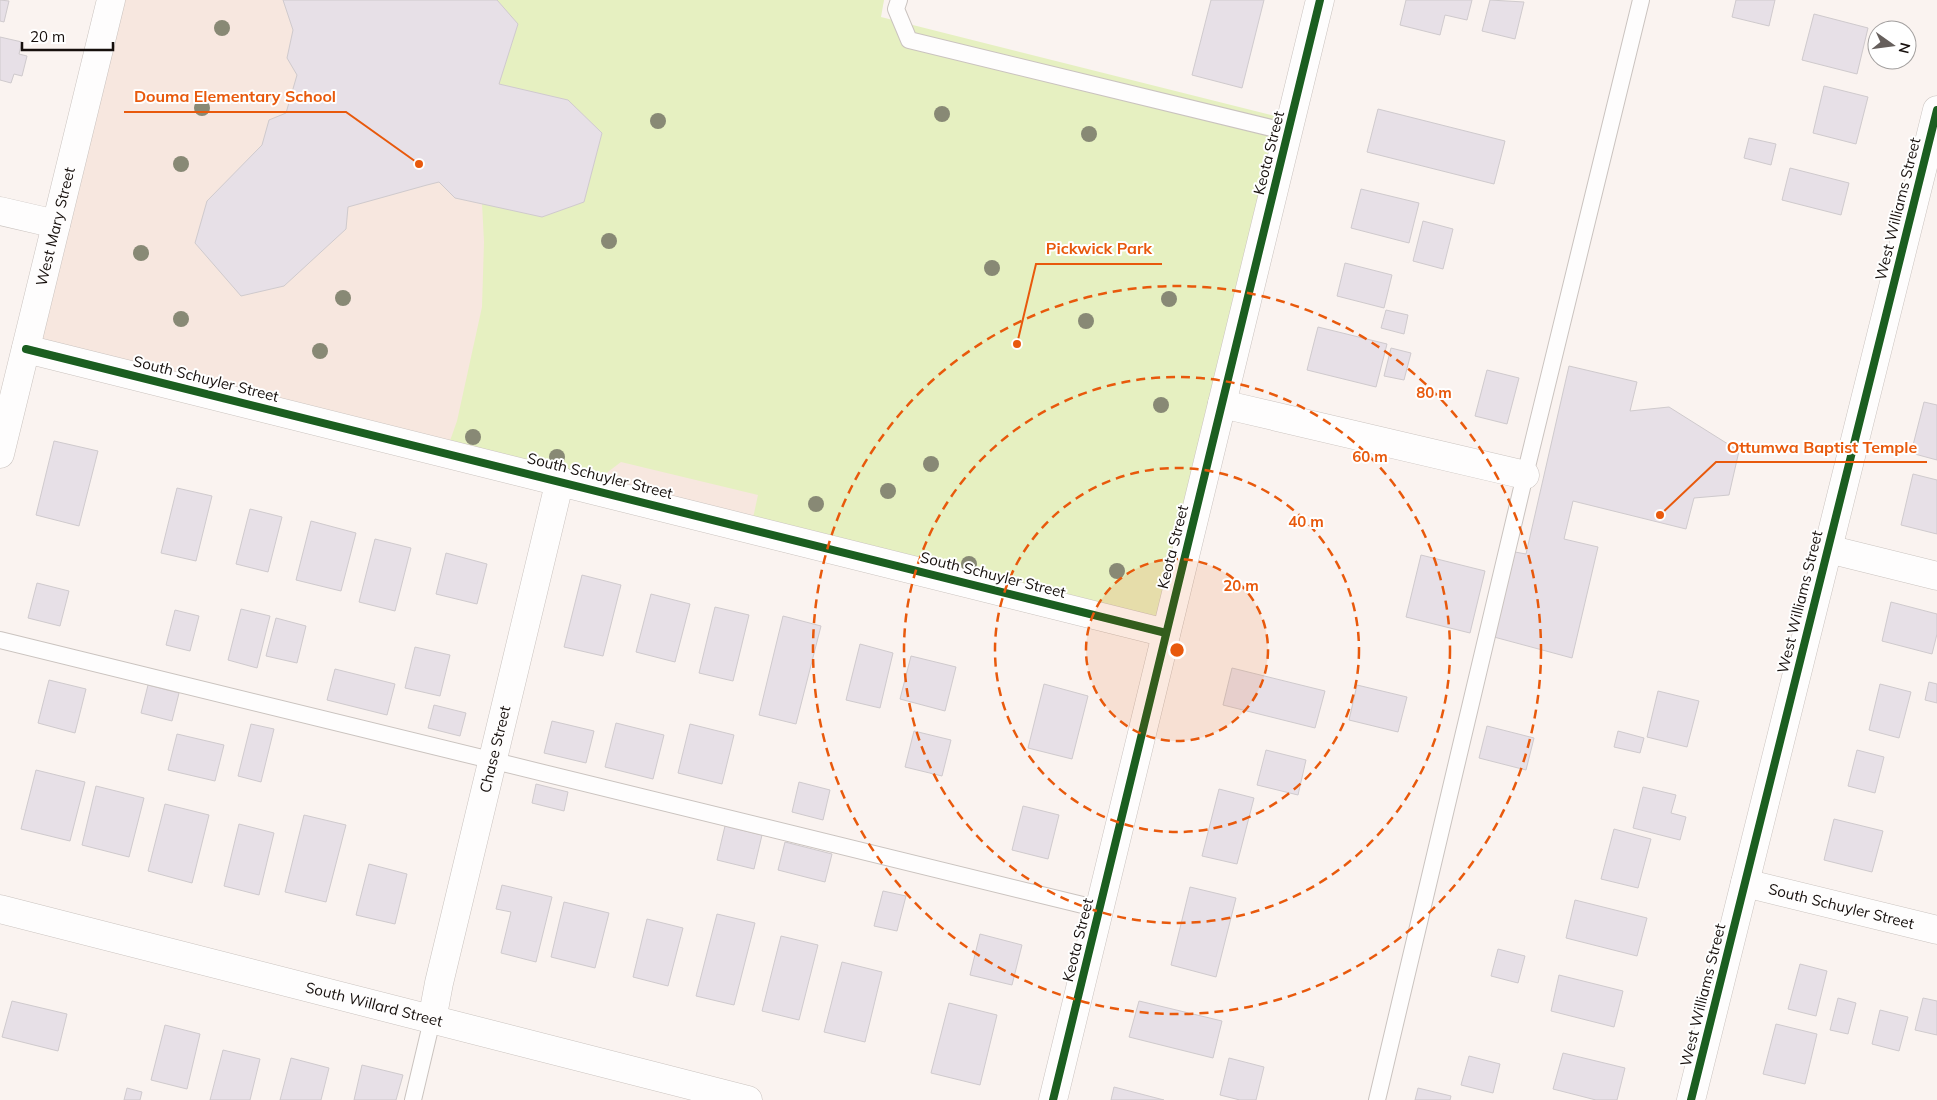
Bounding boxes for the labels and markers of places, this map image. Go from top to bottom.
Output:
callout: Douma Elementary School [124,81,346,112]
callout: Pickwick Park [1036,233,1162,264]
callout: Ottumwa Baptist Temple [1716,431,1927,462]
centre of rings [1168,641,1186,659]

